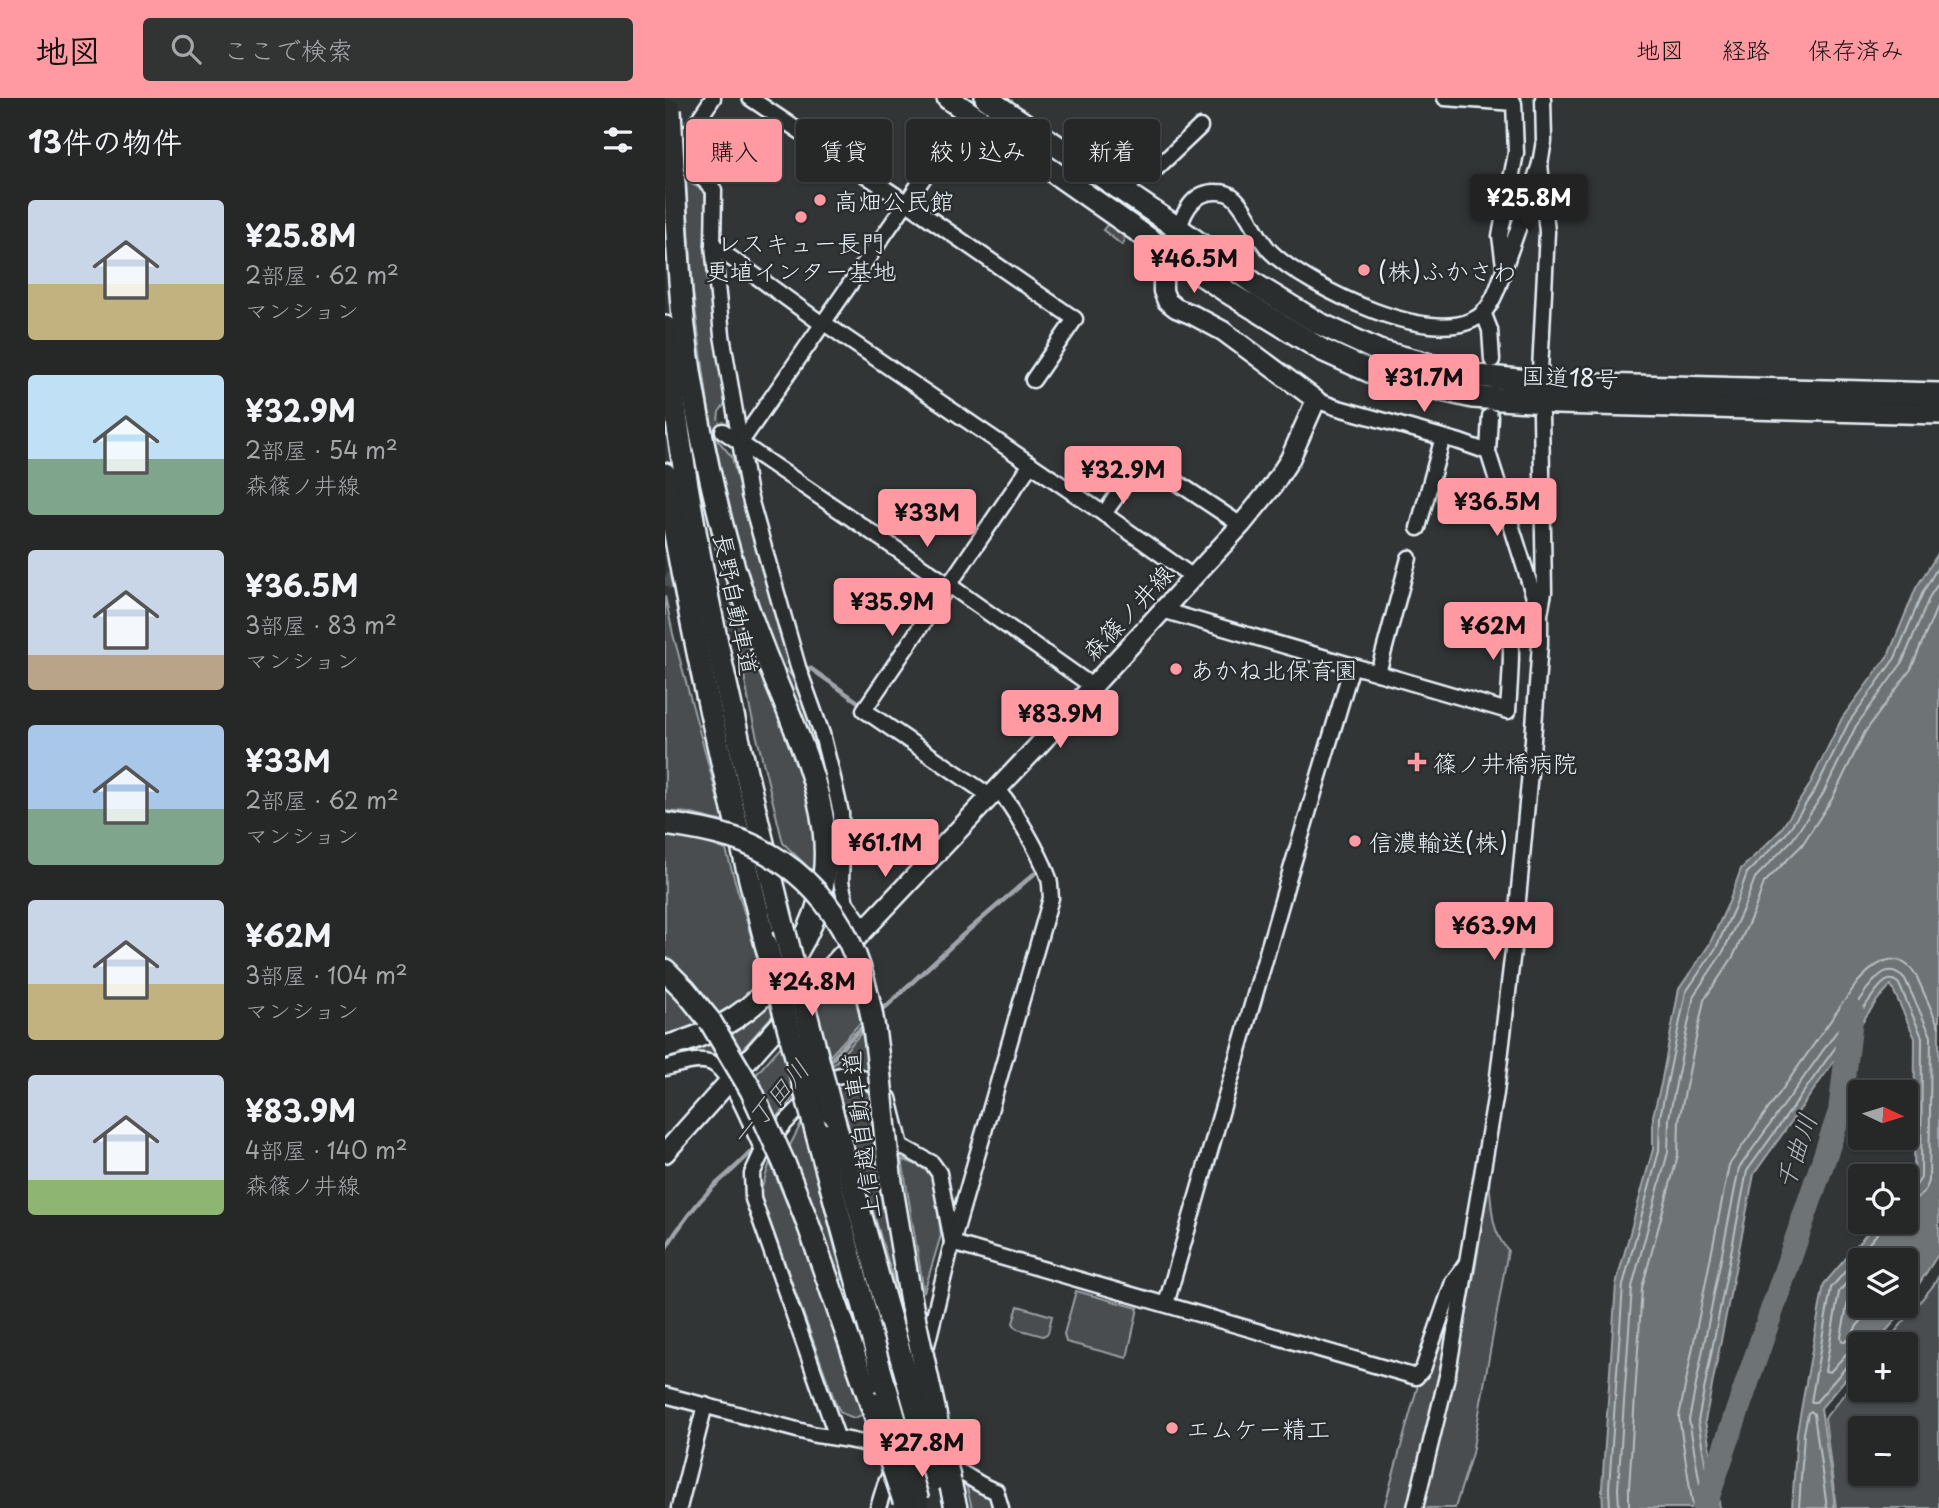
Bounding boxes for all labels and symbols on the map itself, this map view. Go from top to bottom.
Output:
pin: ¥25.8M [1472,174,1586,234]
place label: 高畑公民館 [834,182,954,218]
marker: 高畑公民館 [812,192,828,208]
marker: レスキュー長門 更埴インター基地 [793,209,809,225]
place label: レスキュー長門 更埴インター基地 [705,224,897,288]
pin: ¥46.5M [1137,236,1251,295]
place label: (株)ふかさわ [1378,252,1517,288]
marker: (株)ふかさわ [1356,262,1372,278]
pin: ¥31.7M [1367,354,1481,414]
street label: 国道18号 [1521,356,1619,396]
pin: ¥32.9M [1066,446,1180,506]
pin: ¥36.5M [1440,478,1554,538]
pin: ¥33M [886,490,968,549]
street label: 長野自動車道 [706,530,768,678]
street label: 森篠ノ井線 [1073,556,1181,668]
pin: ¥35.9M [835,578,949,638]
pin: ¥62M [1452,602,1534,662]
place label: あかね北保育園 [1190,651,1358,687]
marker: あかね北保育園 [1168,661,1184,677]
pin: ¥83.9M [1003,690,1117,750]
place label: 篠ノ井橋病院 [1433,744,1577,780]
marker: 篠ノ井橋病院 [1407,752,1427,772]
pin: ¥61.1M [828,820,942,879]
place label: 信濃輸送(株) [1369,823,1508,859]
marker: 信濃輸送(株) [1347,833,1363,849]
pin: ¥63.9M [1437,902,1551,962]
pin: ¥24.8M [755,958,869,1018]
street label: 上信越自動車道 [832,1049,888,1221]
water label: 一丁田川 [720,1050,818,1154]
north arrow [1848,1080,1918,1150]
water label: 千曲川 [1764,1108,1826,1194]
place label: エムケー精工 [1186,1410,1330,1446]
pin: ¥27.8M [865,1420,979,1479]
marker: エムケー精工 [1164,1420,1180,1436]

